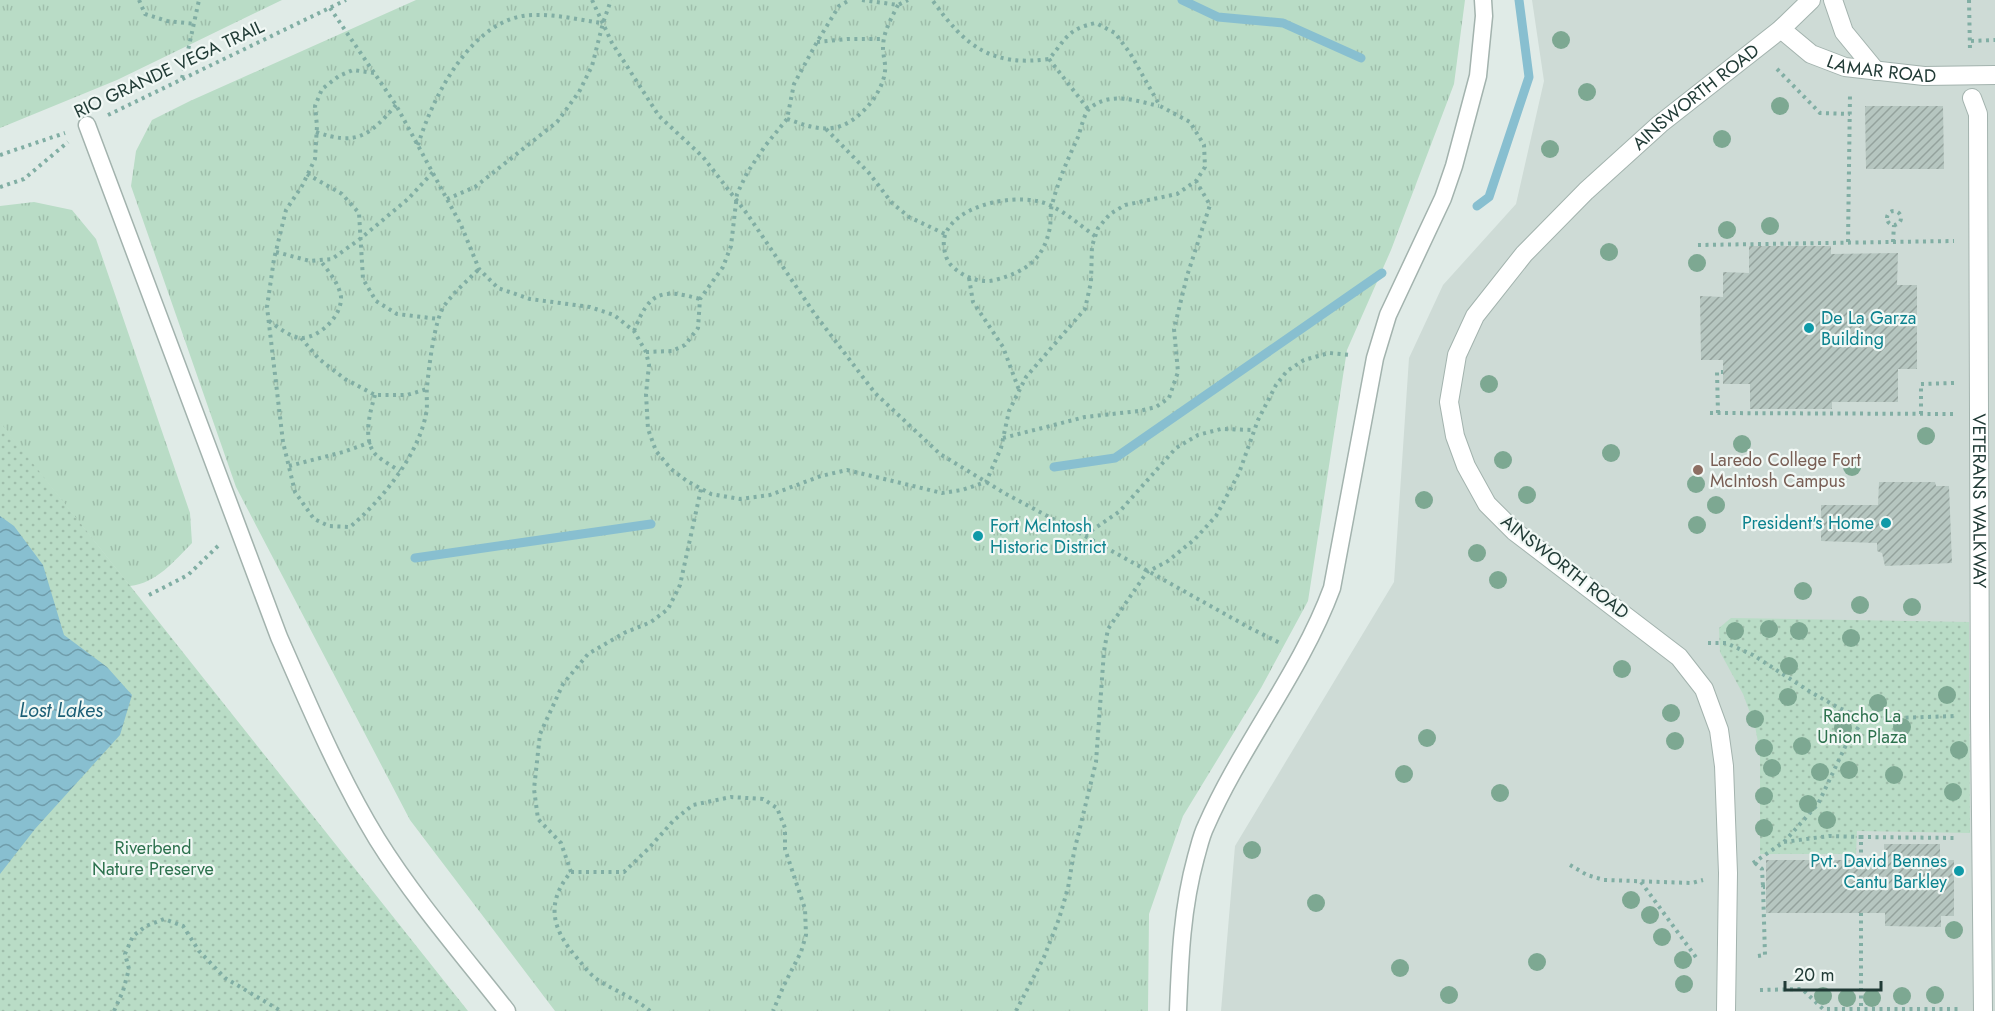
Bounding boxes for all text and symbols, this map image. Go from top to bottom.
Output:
street label: RIO GRANDE VEGA TRAIL [70,14,268,124]
street label: AINSWORTH ROAD [1626,38,1765,156]
street label: LAMAR ROAD [1823,48,1936,89]
place label: De La Garza Building [1821,305,1916,352]
marker: De La Garza Building [1802,321,1816,335]
street label: VETERANS WALKWAY [1966,413,1993,589]
place label: Laredo College Fort McIntosh Campus [1710,447,1862,494]
marker: Laredo College Fort McIntosh Campus [1691,463,1705,477]
street label: AINSWORTH ROAD [1495,509,1635,625]
place label: President's Home [1742,510,1874,536]
place label: Fort McIntosh Historic District [990,513,1107,560]
marker: President's Home [1879,516,1893,530]
marker: Fort McIntosh Historic District [971,529,985,543]
water label: Lost Lakes [19,696,103,725]
park label: Rancho La Union Plaza [1817,703,1907,750]
park label: Riverbend Nature Preserve [92,835,214,882]
place label: Pvt. David Bennes Cantu Barkley [1810,848,1947,895]
marker: Pvt. David Bennes Cantu Barkley [1952,864,1966,878]
scale bar [1785,954,1881,992]
text: 20 m [1794,962,1834,988]

